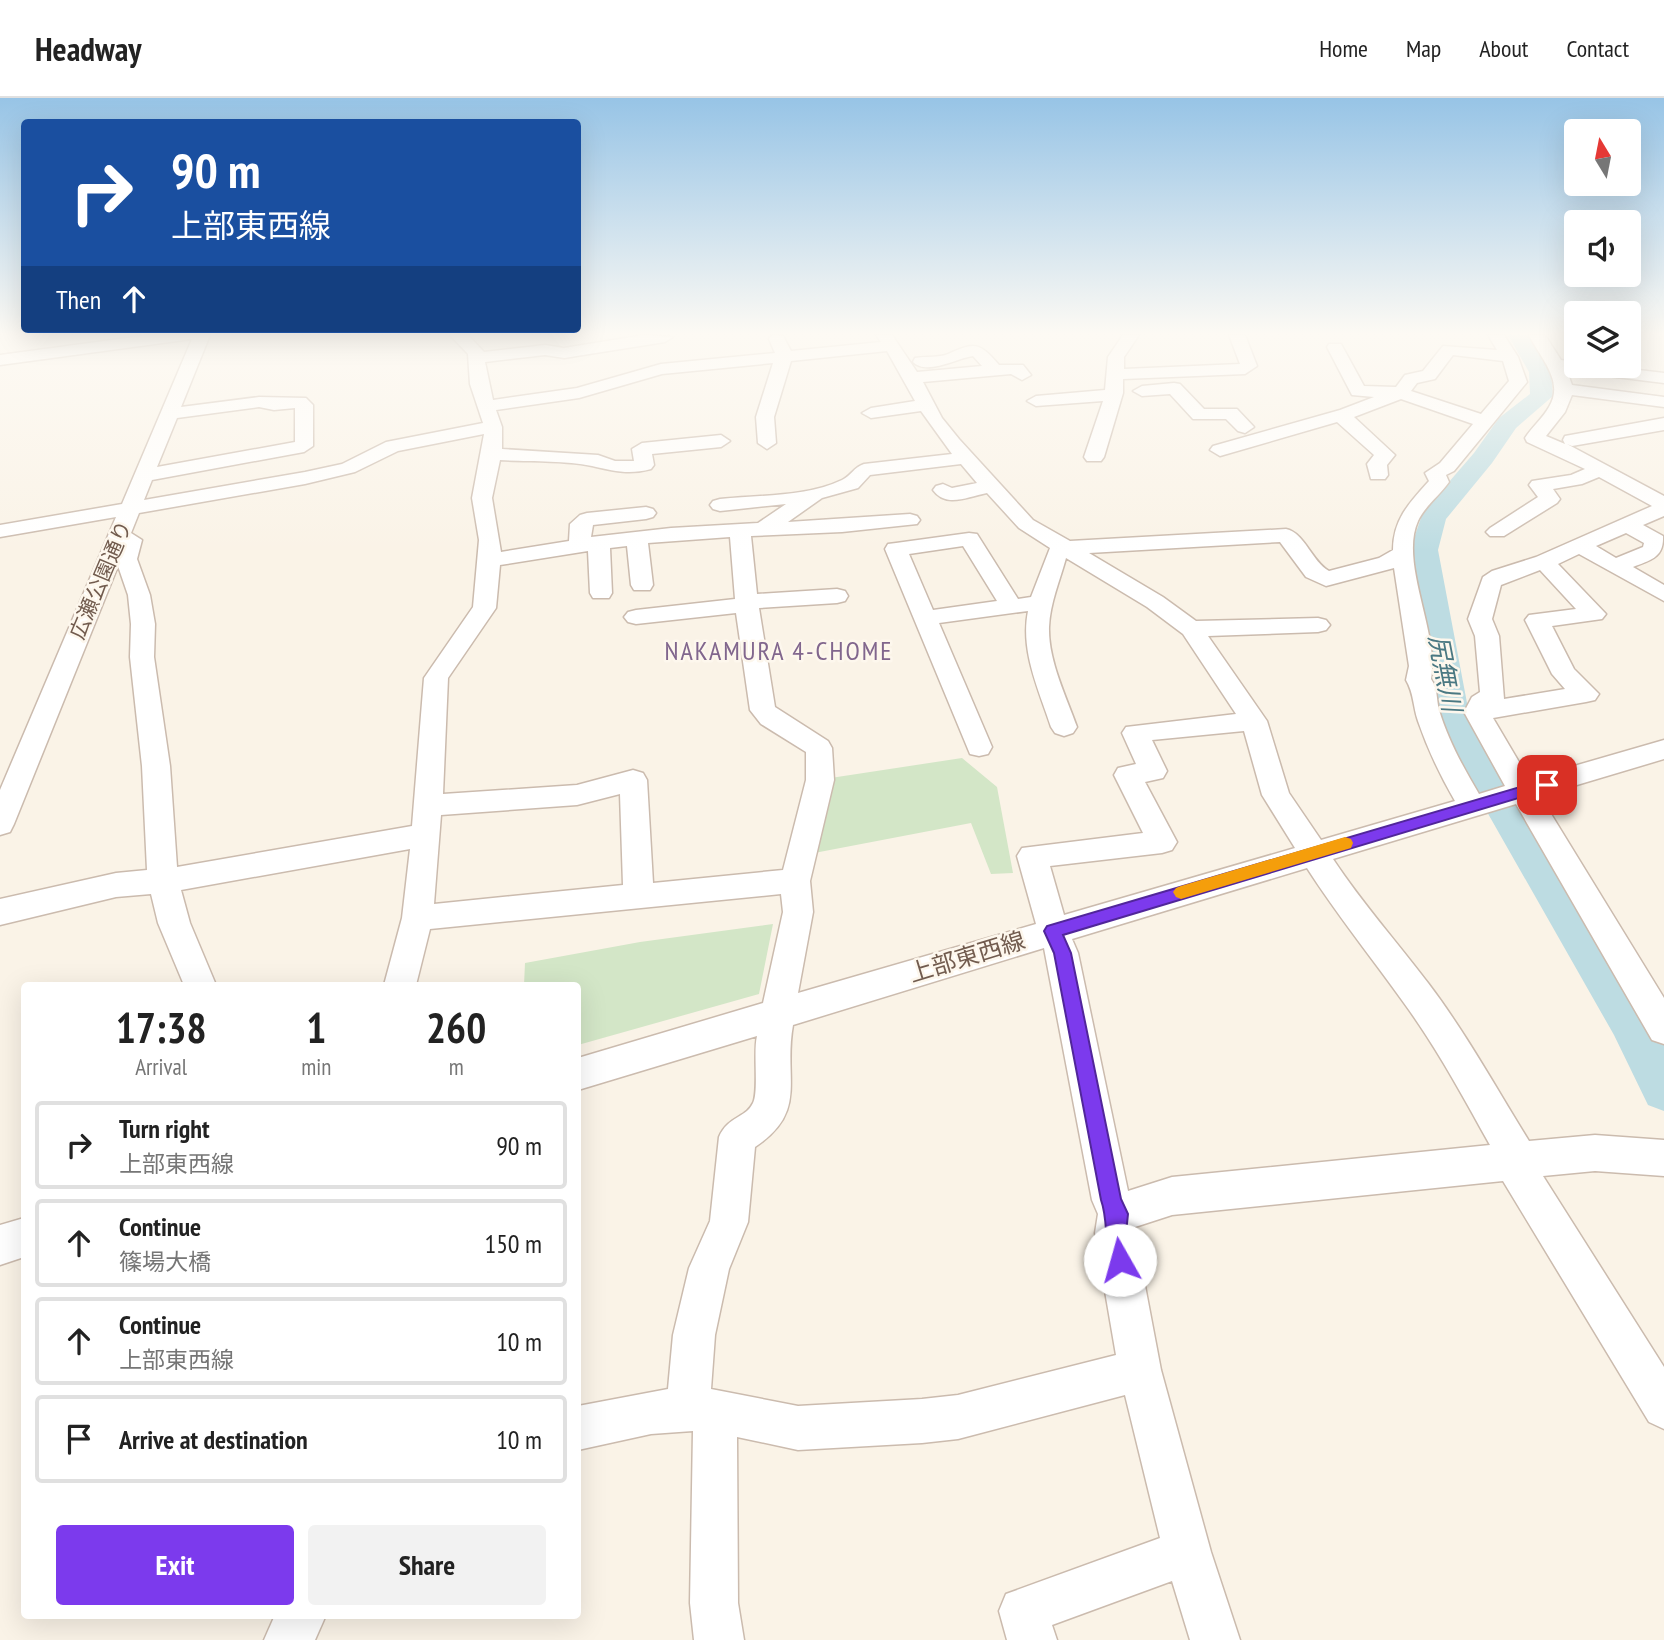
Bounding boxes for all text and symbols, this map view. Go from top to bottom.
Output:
text: Headway [35,27,142,70]
text: Home [1319,33,1368,64]
text: Map [1406,33,1441,64]
text: About [1479,33,1528,64]
text: Contact [1566,33,1629,64]
north arrow [1564,119,1642,196]
map controls [1564,119,1641,378]
text: 90 m [171,138,260,202]
icon: right [56,147,147,238]
text: 上部東西線 [171,204,331,246]
button: sound [1564,210,1641,287]
icon: ahead [115,280,153,318]
text: Then [56,283,101,316]
button: layers [1564,301,1641,378]
street label: 広瀬公園通り [63,517,138,643]
water label: 尻無川 [1422,631,1470,717]
district label: NAKAMURA 4-CHOME [665,634,893,667]
pin [1517,755,1577,815]
icon: arrive [1528,766,1566,804]
street label: 上部東西線 [905,924,1029,989]
text: 17:38 [116,1000,207,1055]
text: 1 [306,1000,326,1055]
text: 260 [426,1000,486,1055]
text: Arrival [135,1052,187,1081]
text: min [301,1052,331,1081]
text: m [449,1052,464,1081]
text: Turn right [119,1112,210,1145]
icon: right [60,1126,98,1164]
text: 90 m [496,1129,542,1162]
text: 上部東西線 [119,1149,234,1178]
text: Continue [119,1210,201,1243]
position arrow [1083,1223,1157,1297]
icon: ahead [60,1224,98,1262]
text: 150 m [484,1227,542,1260]
text: 篠場大橋 [119,1247,211,1276]
text: Continue [119,1308,201,1341]
icon: ahead [60,1322,98,1360]
text: 10 m [496,1325,542,1358]
text: 上部東西線 [119,1345,234,1374]
icon: arrive [60,1420,98,1458]
text: Arrive at destination [119,1423,308,1456]
text: 10 m [496,1423,542,1456]
button: Exit [56,1525,294,1605]
button: Share [308,1525,546,1605]

